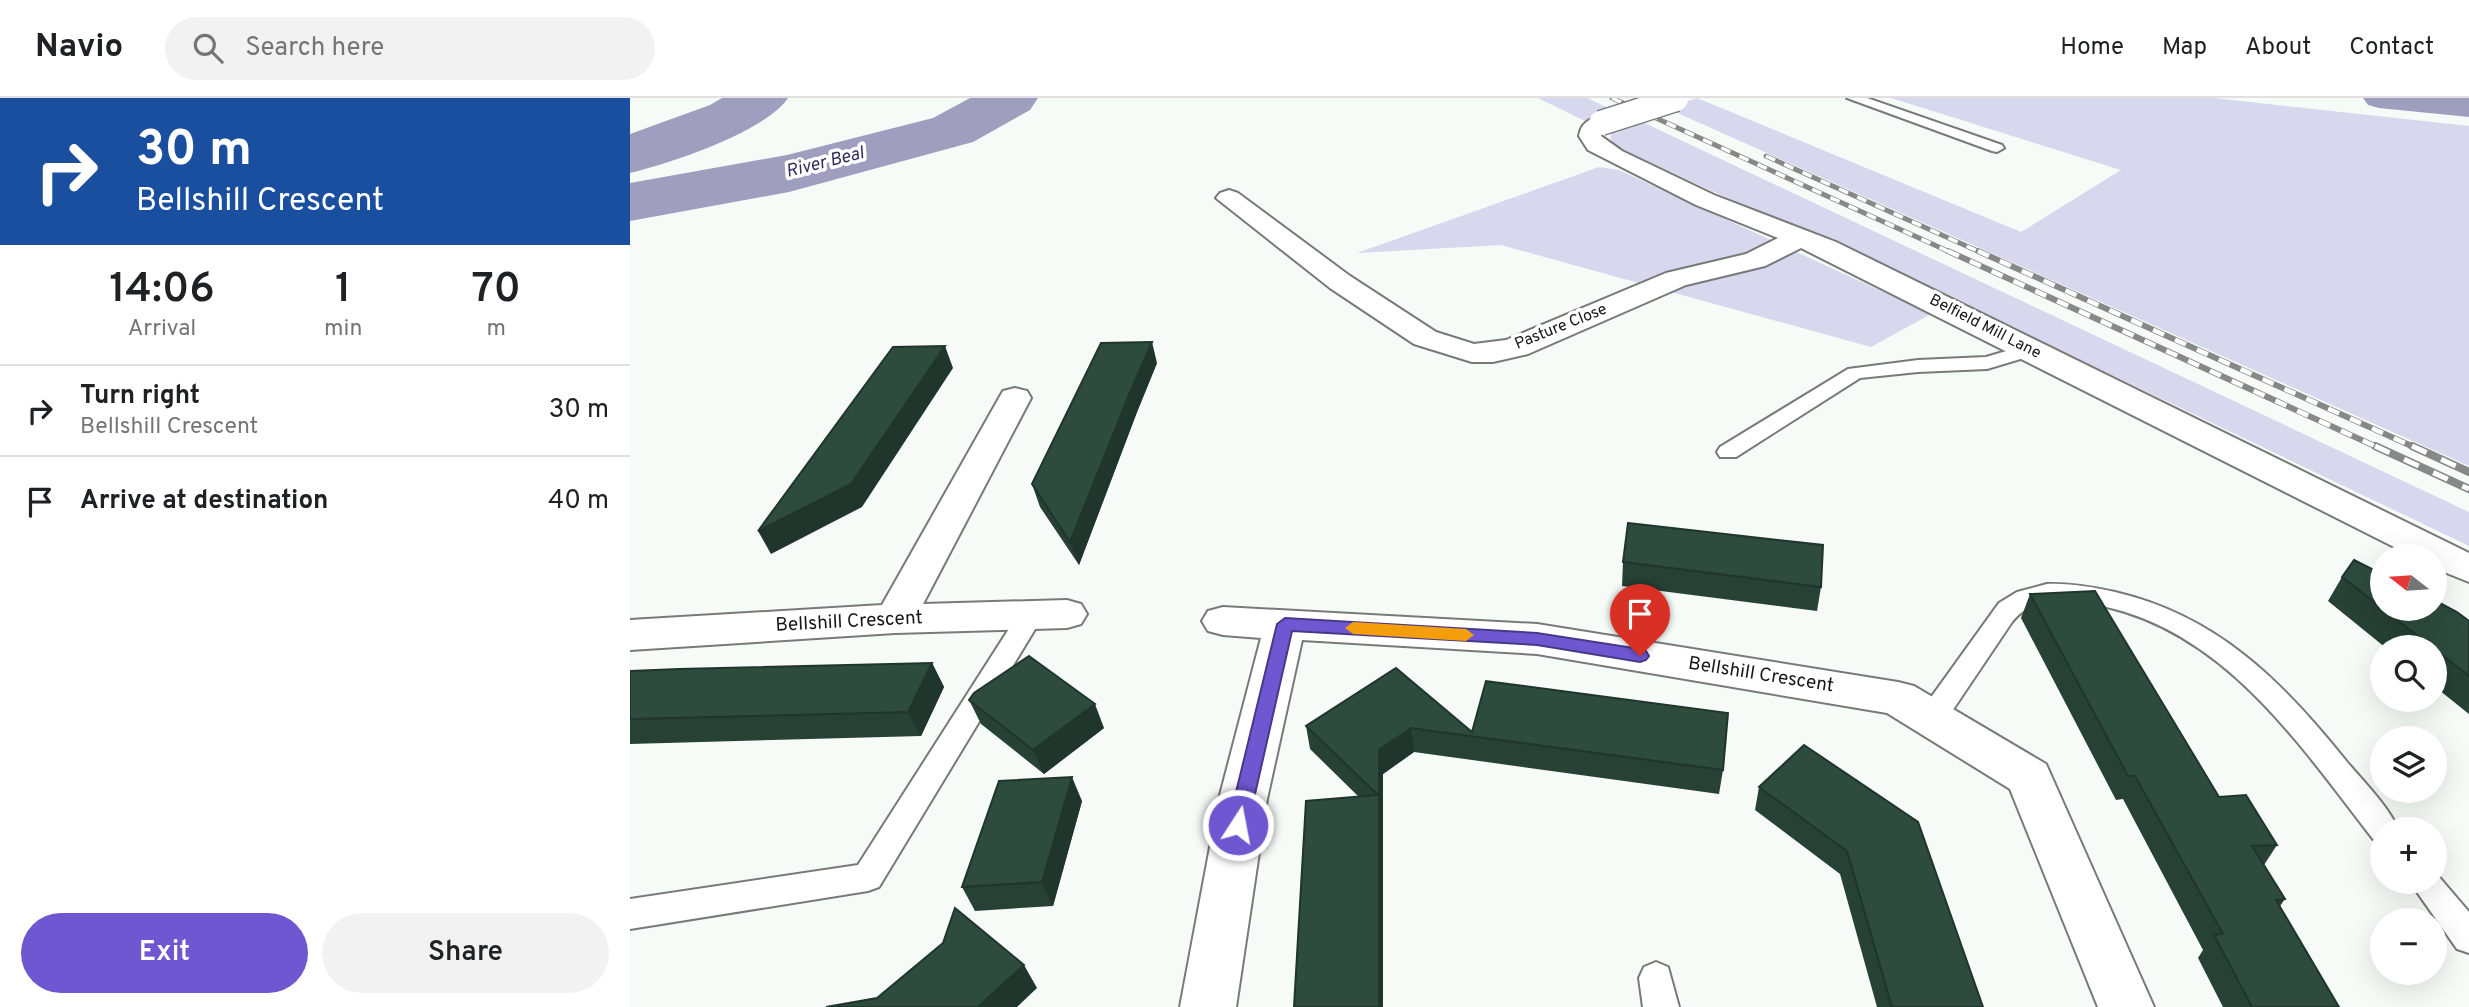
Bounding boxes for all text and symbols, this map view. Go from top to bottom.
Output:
search box [165,17,655,80]
text: Navio [35,27,123,69]
icon: search [189,29,227,67]
text: Search here [245,32,384,65]
text: Home [2060,33,2124,63]
text: Map [2162,33,2207,63]
text: About [2245,33,2311,63]
text: Contact [2349,33,2434,63]
text: 30 m [136,121,252,183]
icon: right [21,126,112,217]
water label: River Beal [784,142,868,184]
text: Bellshill Crescent [136,182,384,222]
text: 14:06 [109,264,215,317]
text: 1 [335,264,351,317]
text: 70 [471,264,521,317]
street label: Belfield Mill Lane [1926,290,2044,364]
street label: Pasture Close [1512,299,1610,355]
text: Arrival [128,315,196,344]
text: min [324,315,362,344]
text: m [486,315,506,344]
text: Turn right [80,380,200,413]
icon: right [21,392,59,430]
text: 30 m [549,394,609,427]
text: Bellshill Crescent [80,413,258,442]
icon: arrive [21,483,59,521]
text: Arrive at destination [80,485,328,518]
text: 40 m [548,485,609,518]
north arrow [2370,544,2446,621]
map controls [2370,544,2447,985]
pin [1610,584,1670,656]
icon: arrive [1621,595,1659,633]
street label: Bellshill Crescent [775,606,923,638]
button: search [2370,635,2447,712]
street label: Bellshill Crescent [1686,652,1836,698]
button: layers [2370,726,2447,803]
position arrow [1201,788,1275,862]
button: + [2370,817,2447,894]
button: − [2370,908,2447,985]
button: Exit [21,913,308,993]
button: Share [322,913,609,993]

